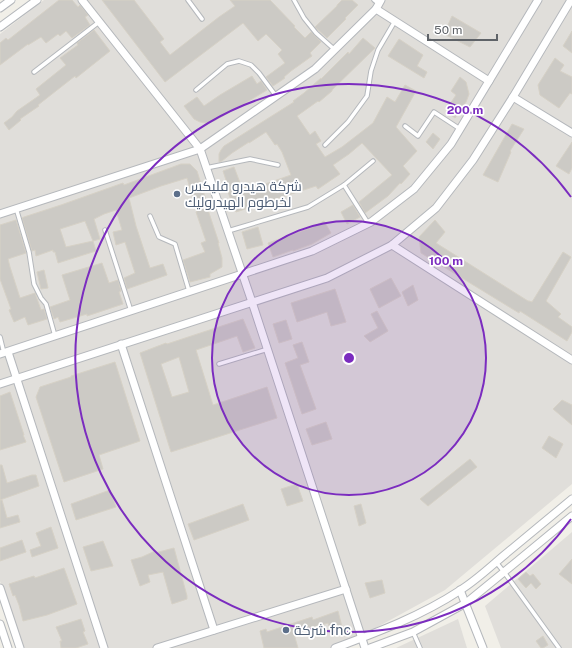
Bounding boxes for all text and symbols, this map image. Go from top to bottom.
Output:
scale bar [428,16,497,42]
text: 50 m [434,23,462,37]
text: 200 m [447,103,483,117]
place label: شركة هيدرو فليكس لخرطوم الهيدروليك [185,178,302,212]
marker: شركة هيدرو فليكس لخرطوم الهيدروليك [172,189,182,199]
text: 100 m [429,254,463,268]
centre of rings [342,351,356,365]
place label: شركة fnc [294,622,351,638]
marker: شركة fnc [281,625,291,635]

